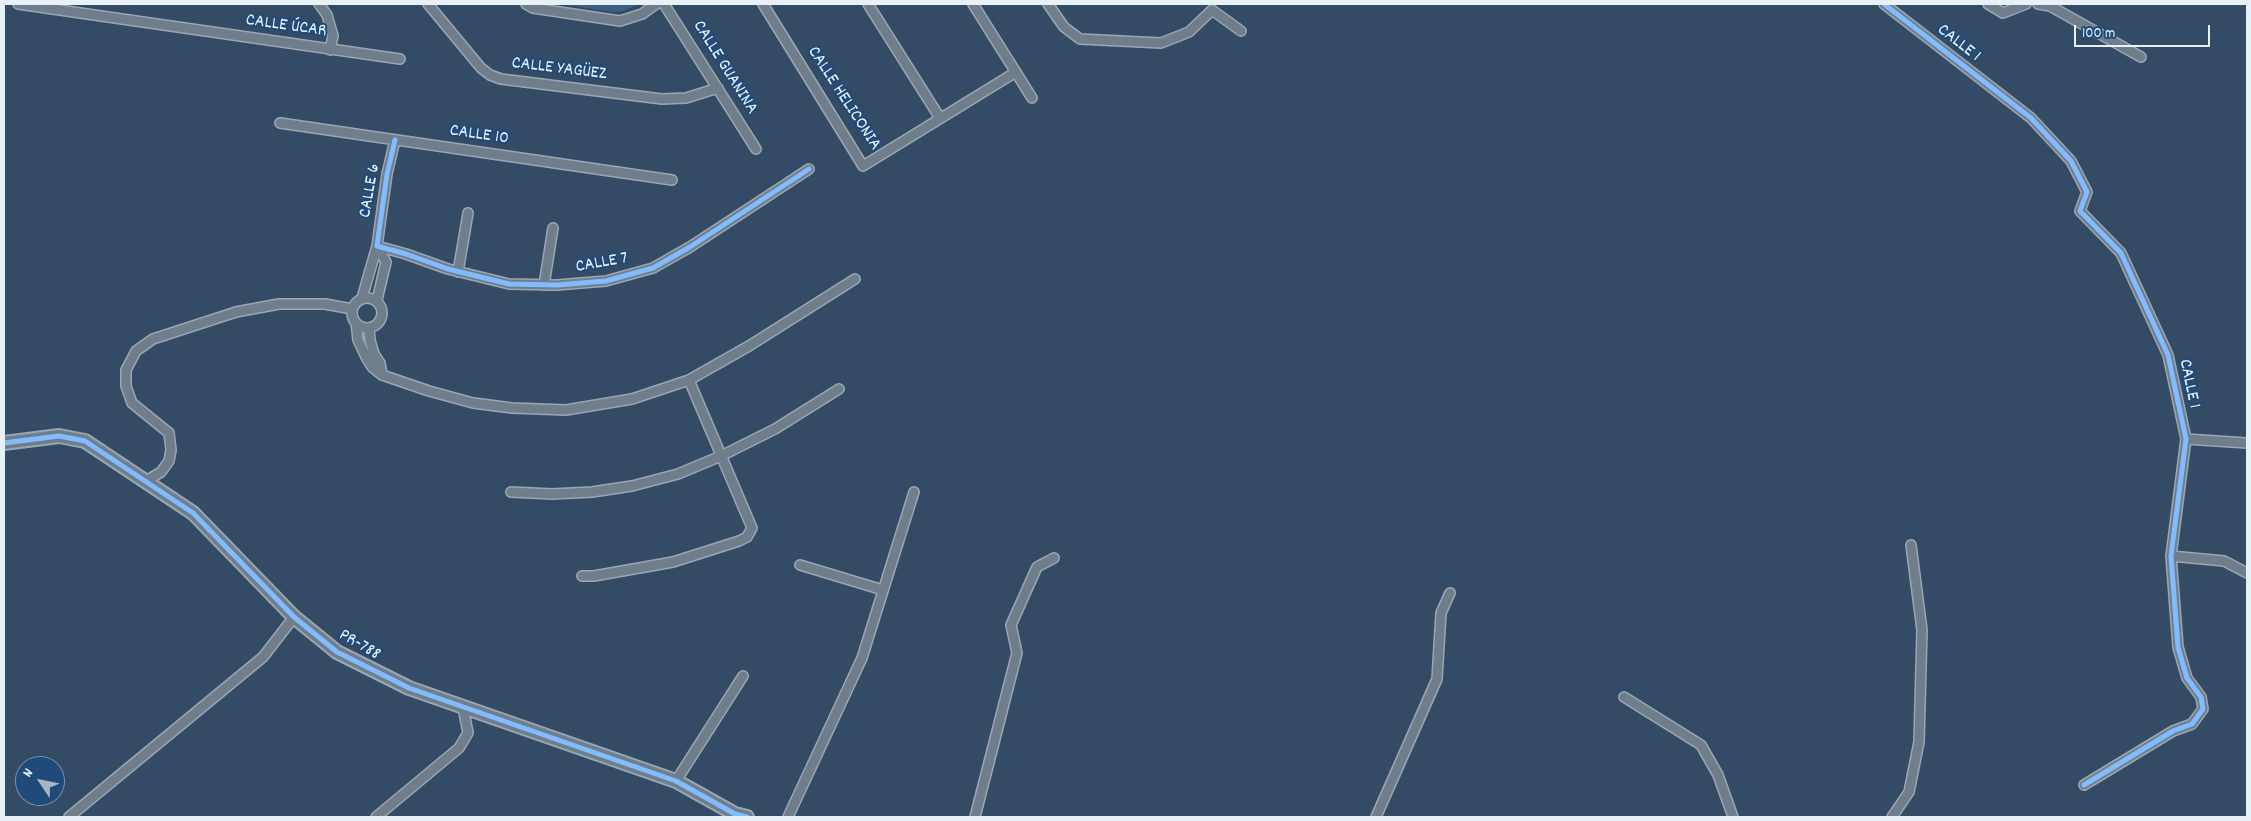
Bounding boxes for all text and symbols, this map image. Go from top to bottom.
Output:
street label: CALLE ÚCAR [244,11,328,43]
scale bar [2076,15,2212,47]
street label: CALLE GUANINA [687,17,761,119]
street label: CALLE 1 [1932,20,1984,68]
text: 100 m [2082,23,2115,45]
street label: CALLE HELICONIA [801,43,885,155]
street label: CALLE YAGÜEZ [510,53,608,87]
street label: CALLE 10 [448,121,510,151]
street label: CALLE 6 [356,162,386,220]
street label: CALLE 7 [574,249,630,279]
street label: CALLE 1 [2172,357,2204,411]
street label: PR-788 [334,626,384,666]
north arrow [15,756,65,806]
text: N [18,765,39,782]

